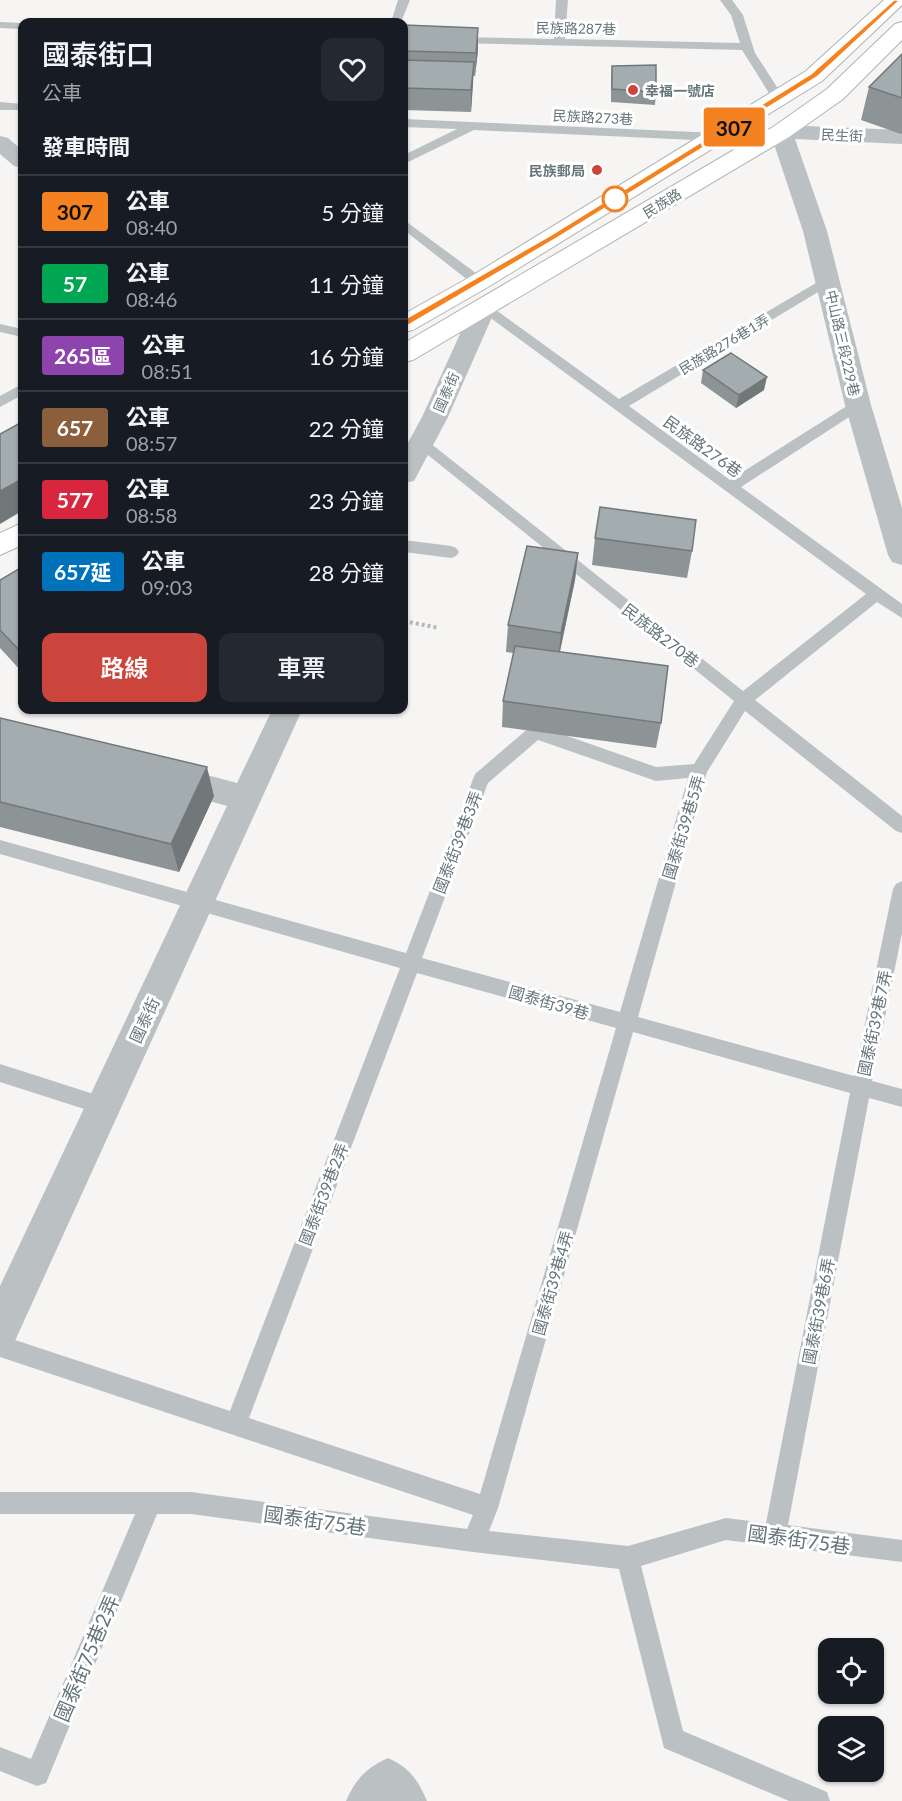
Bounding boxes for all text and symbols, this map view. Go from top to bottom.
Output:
street label: 民族路287巷 [536,19,616,37]
text: 國泰街口 [42,37,154,71]
button: heart [321,38,384,101]
text: 公車 [42,80,82,104]
place label: 幸福一號店 [645,82,715,99]
marker: 幸福一號店 [626,83,640,97]
street label: 民族路273巷 [552,106,634,128]
line badge: 307 [700,108,768,146]
text: 307 [716,115,752,140]
street label: 民生街 [821,125,863,145]
text: 發車時間 [42,133,130,160]
place label: 民族郵局 [529,162,585,179]
marker: 民族郵局 [590,163,604,177]
street label: 民族路 [640,185,684,221]
unlabelled marker [602,186,628,212]
text: 公車 [126,187,170,214]
text: 307 [57,199,93,224]
text: 5 分鐘 [322,199,384,226]
text: 08:40 [126,215,177,239]
text: 公車 [126,259,170,286]
text: 57 [63,271,87,296]
text: 11 分鐘 [309,271,384,298]
text: 08:46 [126,287,177,311]
street label: 中山路三段229巷 [823,288,863,398]
street label: 民族路276巷1弄 [676,310,772,378]
text: 公車 [142,331,186,358]
text: 265區 [54,343,112,368]
text: 16 分鐘 [309,343,384,370]
text: 08:51 [142,359,193,383]
street label: 國泰街 [430,369,462,415]
text: 公車 [126,403,170,430]
street label: 民族路276巷 [660,411,746,481]
text: 657 [57,415,93,440]
text: 22 分鐘 [309,415,384,442]
text: 08:57 [126,431,177,455]
text: 公車 [126,475,170,502]
text: 577 [57,487,93,512]
text: 23 分鐘 [309,487,384,514]
text: 08:58 [126,503,177,527]
text: 公車 [142,547,186,574]
text: 657延 [54,559,112,584]
text: 28 分鐘 [309,559,384,586]
text: 09:03 [142,575,193,599]
street label: 民族路270巷 [619,599,703,671]
button: 路線 [42,633,207,702]
button: 車票 [219,633,384,702]
street label: 國泰街39巷5弄 [658,773,708,881]
street label: 國泰街39巷3弄 [429,788,485,896]
street label: 國泰街39巷7弄 [853,968,895,1078]
street label: 國泰街39巷 [507,981,591,1023]
street label: 國泰街 [125,994,163,1046]
street label: 國泰街39巷2弄 [295,1140,351,1248]
street label: 國泰街39巷4弄 [528,1229,576,1337]
street label: 國泰街39巷6弄 [798,1256,838,1366]
street label: 國泰街75巷 [262,1501,368,1539]
street label: 國泰街75巷 [746,1520,852,1558]
street label: 國泰街75巷2弄 [49,1591,123,1725]
map controls [818,1638,884,1782]
button: locate [818,1638,884,1704]
button: layers [818,1716,884,1782]

